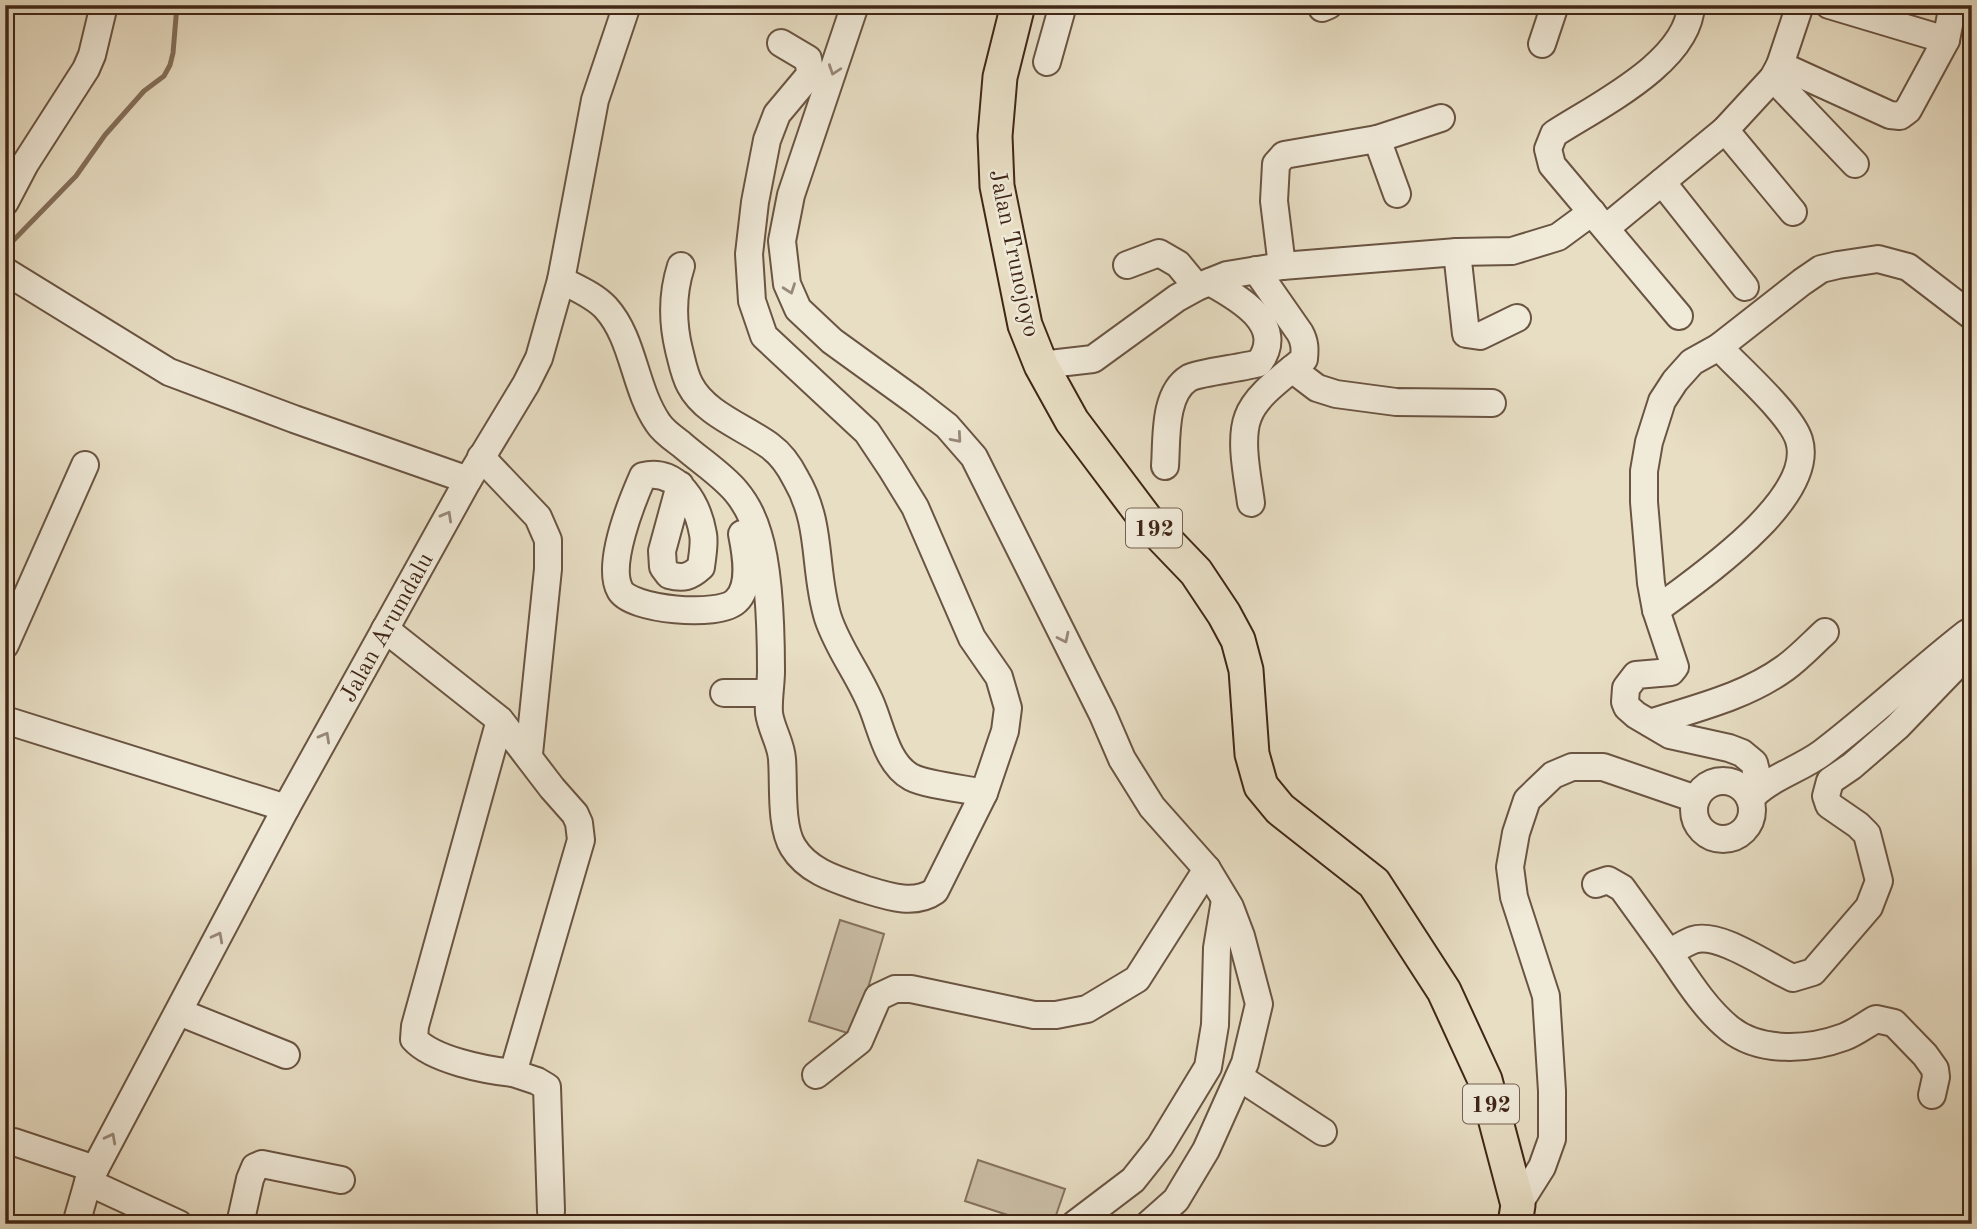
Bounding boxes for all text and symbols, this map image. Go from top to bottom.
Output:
one-way arrow [828,64,842,76]
street label: Jalan Trunojoyo [984,168,1043,339]
one-way arrow [782,282,796,294]
one-way arrow [949,430,961,443]
road number: 192 [1126,508,1182,548]
one-way arrow [439,511,452,524]
street label: Jalan Arumdalu [337,549,439,707]
one-way arrow [1056,631,1070,643]
one-way arrow [317,732,331,744]
one-way arrow [210,932,223,945]
road number: 192 [1463,1084,1519,1124]
one-way arrow [103,1133,116,1146]

